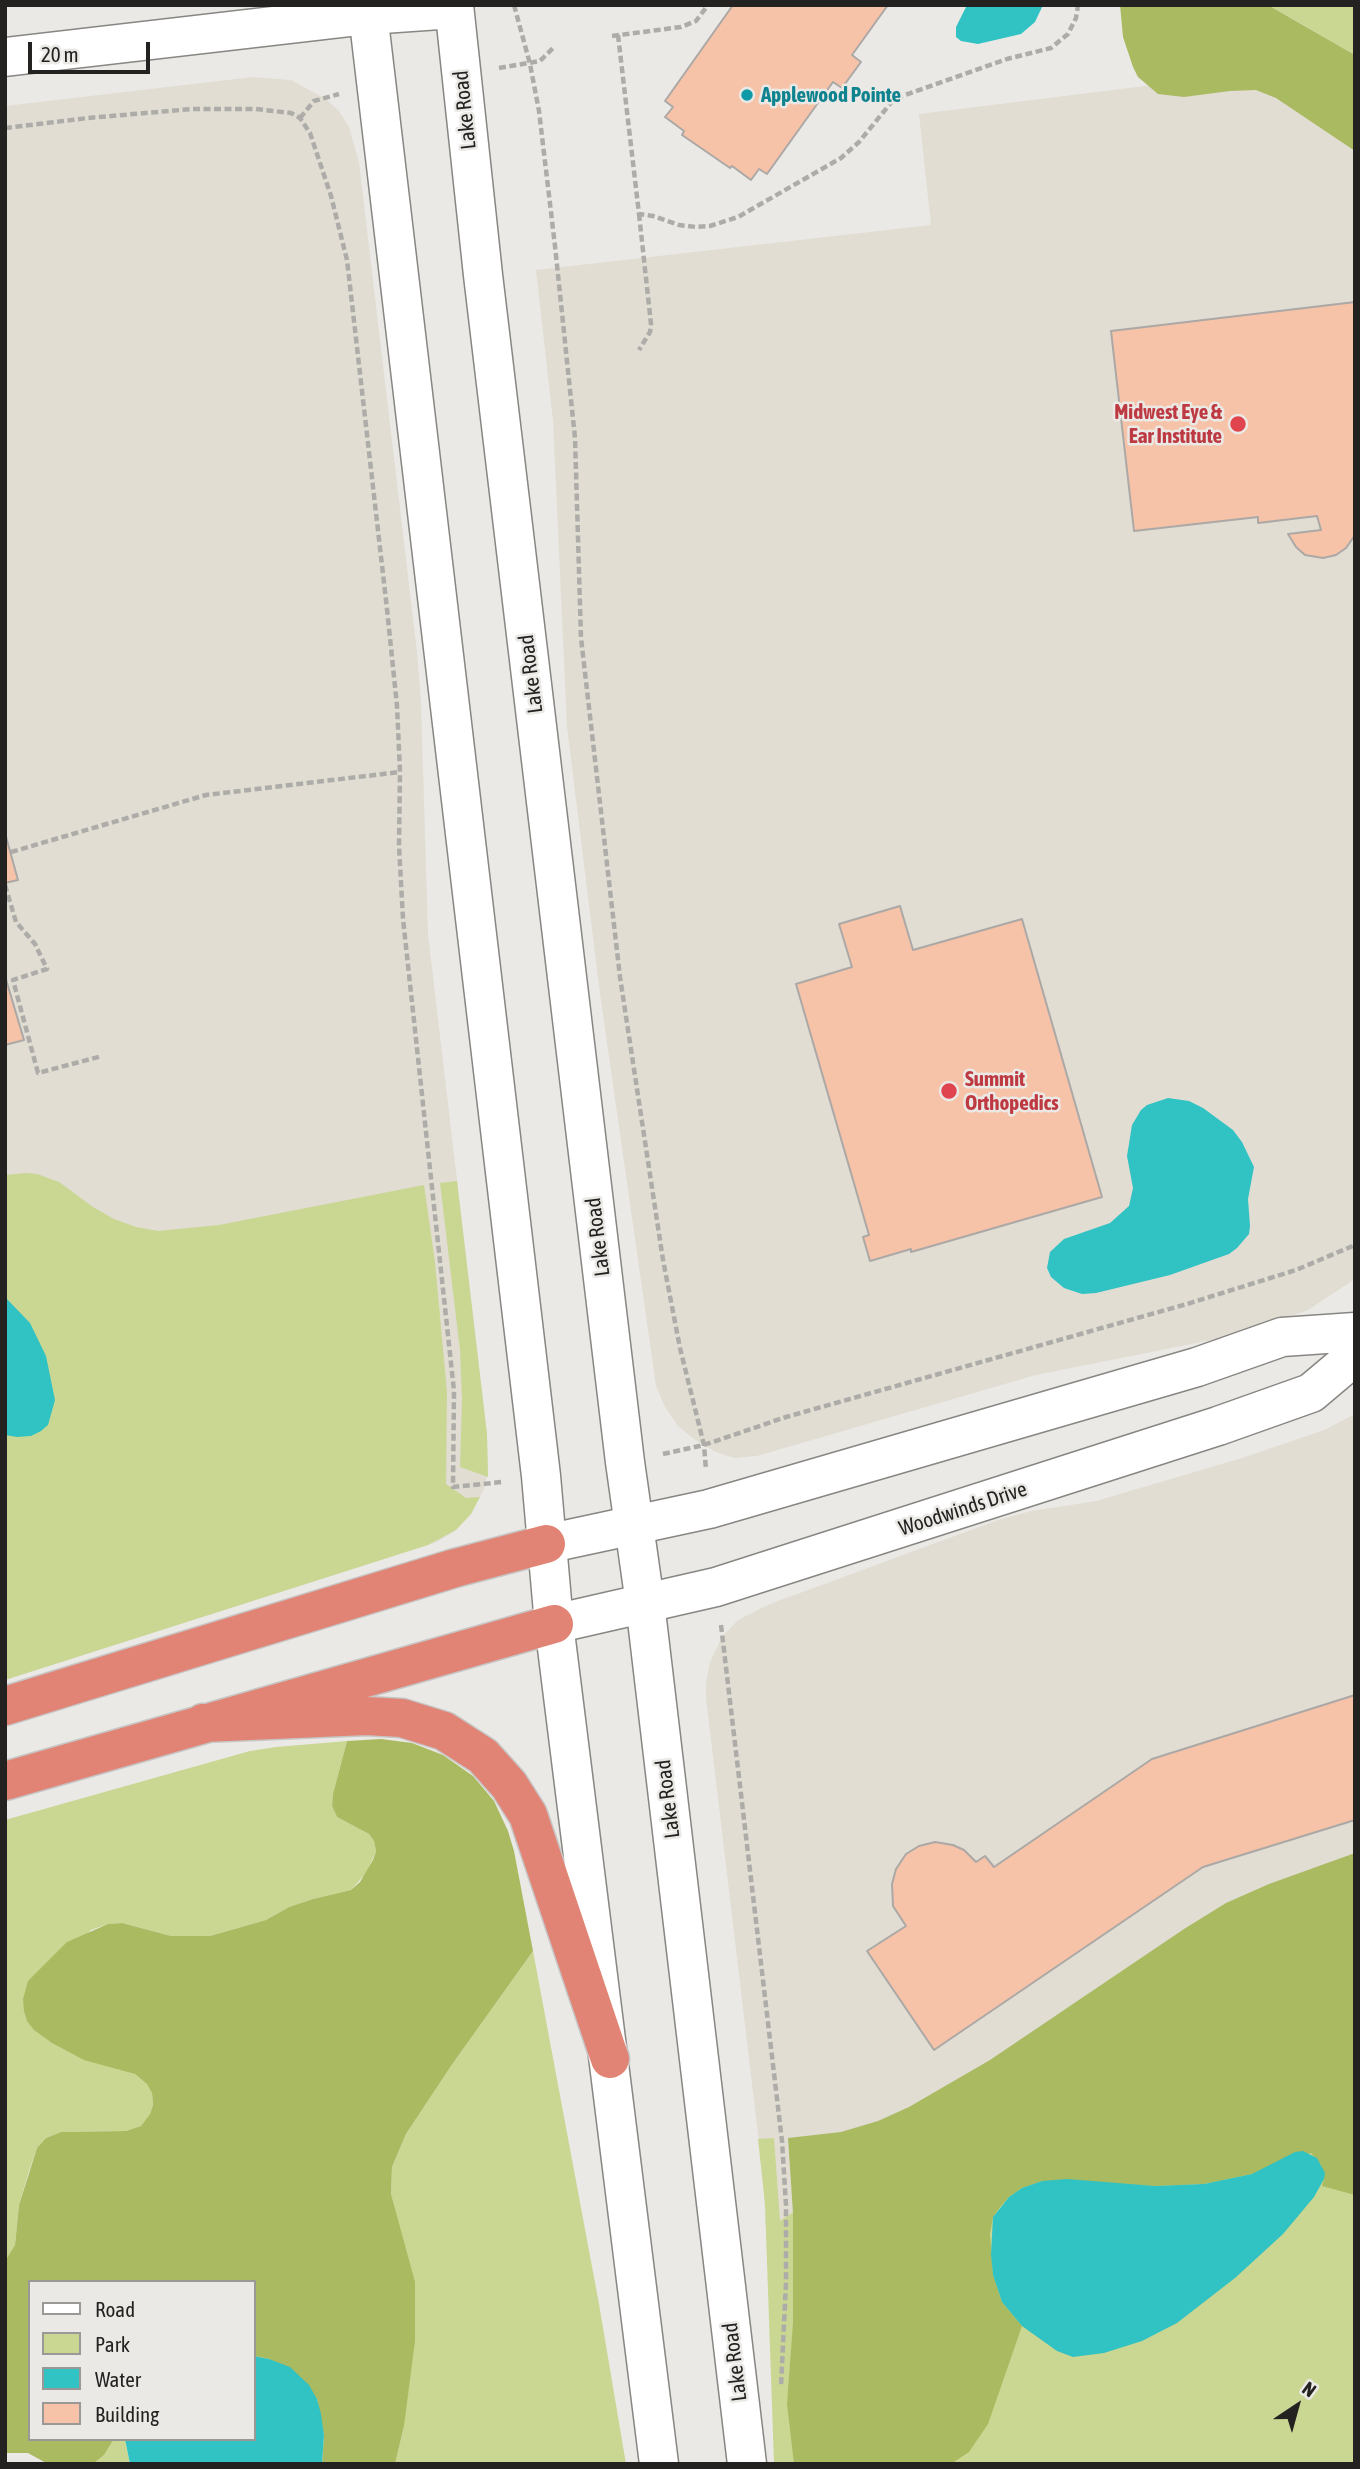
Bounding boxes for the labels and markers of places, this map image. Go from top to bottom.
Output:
place label: Applewood Pointe [761,82,901,108]
marker: Applewood Pointe [739,87,755,103]
place label: Midwest Eye & Ear Institute [1114,399,1222,449]
marker: Midwest Eye & Ear Institute [1228,414,1248,434]
place label: Summit Orthopedics [965,1066,1059,1116]
marker: Summit Orthopedics [939,1081,959,1101]

